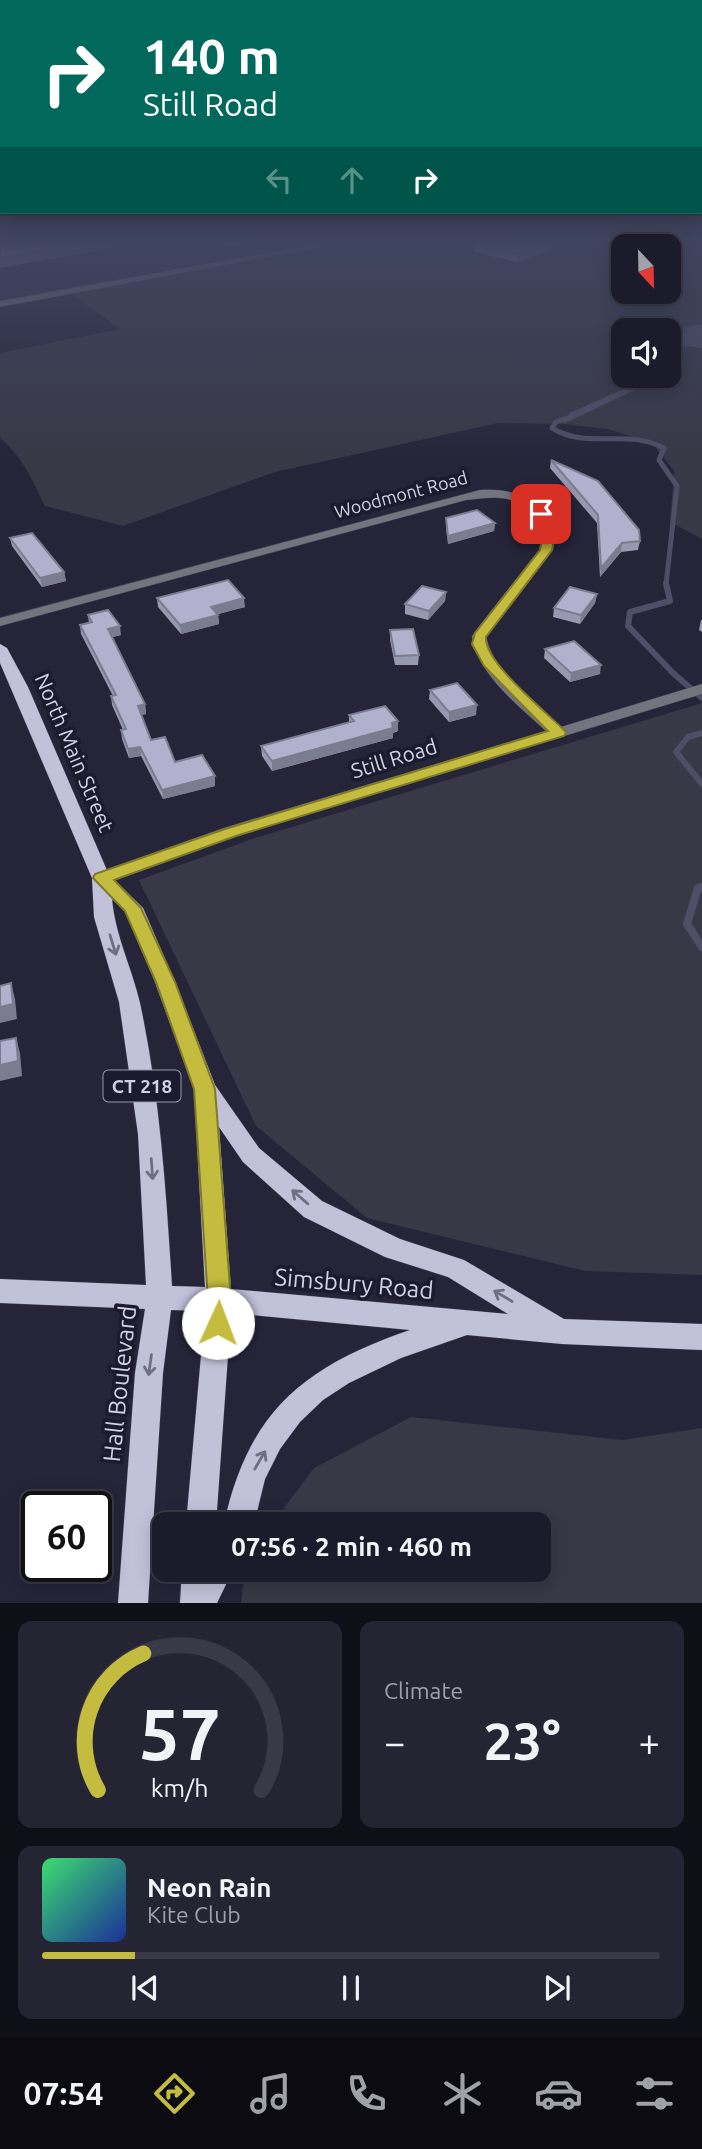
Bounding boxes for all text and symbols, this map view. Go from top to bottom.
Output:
icon: right [28,28,119,119]
text: 140 m [143,28,280,83]
text: Still Road [143,86,278,122]
icon: left [260,161,298,199]
icon: ahead [333,161,371,199]
icon: right [406,161,444,199]
north arrow [611,234,681,304]
map controls [611,234,681,388]
button: sound [611,318,681,388]
street label: Woodmont Road [332,467,469,521]
pin [511,484,571,544]
icon: arrive [522,495,560,533]
street label: North Main Street [31,670,119,835]
street label: Still Road [348,734,440,782]
one-way arrow [107,934,120,956]
road number: CT 218 [104,1070,180,1102]
one-way arrow [146,1157,159,1180]
one-way arrow [291,1189,309,1205]
street label: Simsbury Road [274,1263,435,1304]
position arrow [181,1286,255,1360]
one-way arrow [493,1289,513,1303]
street label: Hall Boulevard [98,1305,141,1463]
one-way arrow [144,1353,157,1376]
one-way arrow [253,1450,267,1470]
speed limit sign: 60 [21,1491,112,1582]
text: 07:56 · 2 min · 460 m [231,1532,472,1561]
text: Climate [384,1678,463,1703]
text: 57 [139,1693,221,1775]
text: 23° [483,1712,561,1770]
text: − [384,1721,405,1763]
text: + [639,1721,660,1763]
text: km/h [151,1774,209,1802]
text: Neon Rain [147,1873,272,1902]
text: Kite Club [147,1902,241,1927]
icon: previous [126,1969,164,2007]
icon: pause [332,1969,370,2007]
icon: next [538,1969,576,2007]
icon: directions [150,2069,199,2118]
icon: music [246,2069,295,2118]
icon: phone [342,2069,391,2118]
icon: climate [438,2069,487,2118]
icon: car [534,2069,583,2118]
icon: filters [630,2069,679,2118]
text: 07:54 [23,2075,104,2111]

